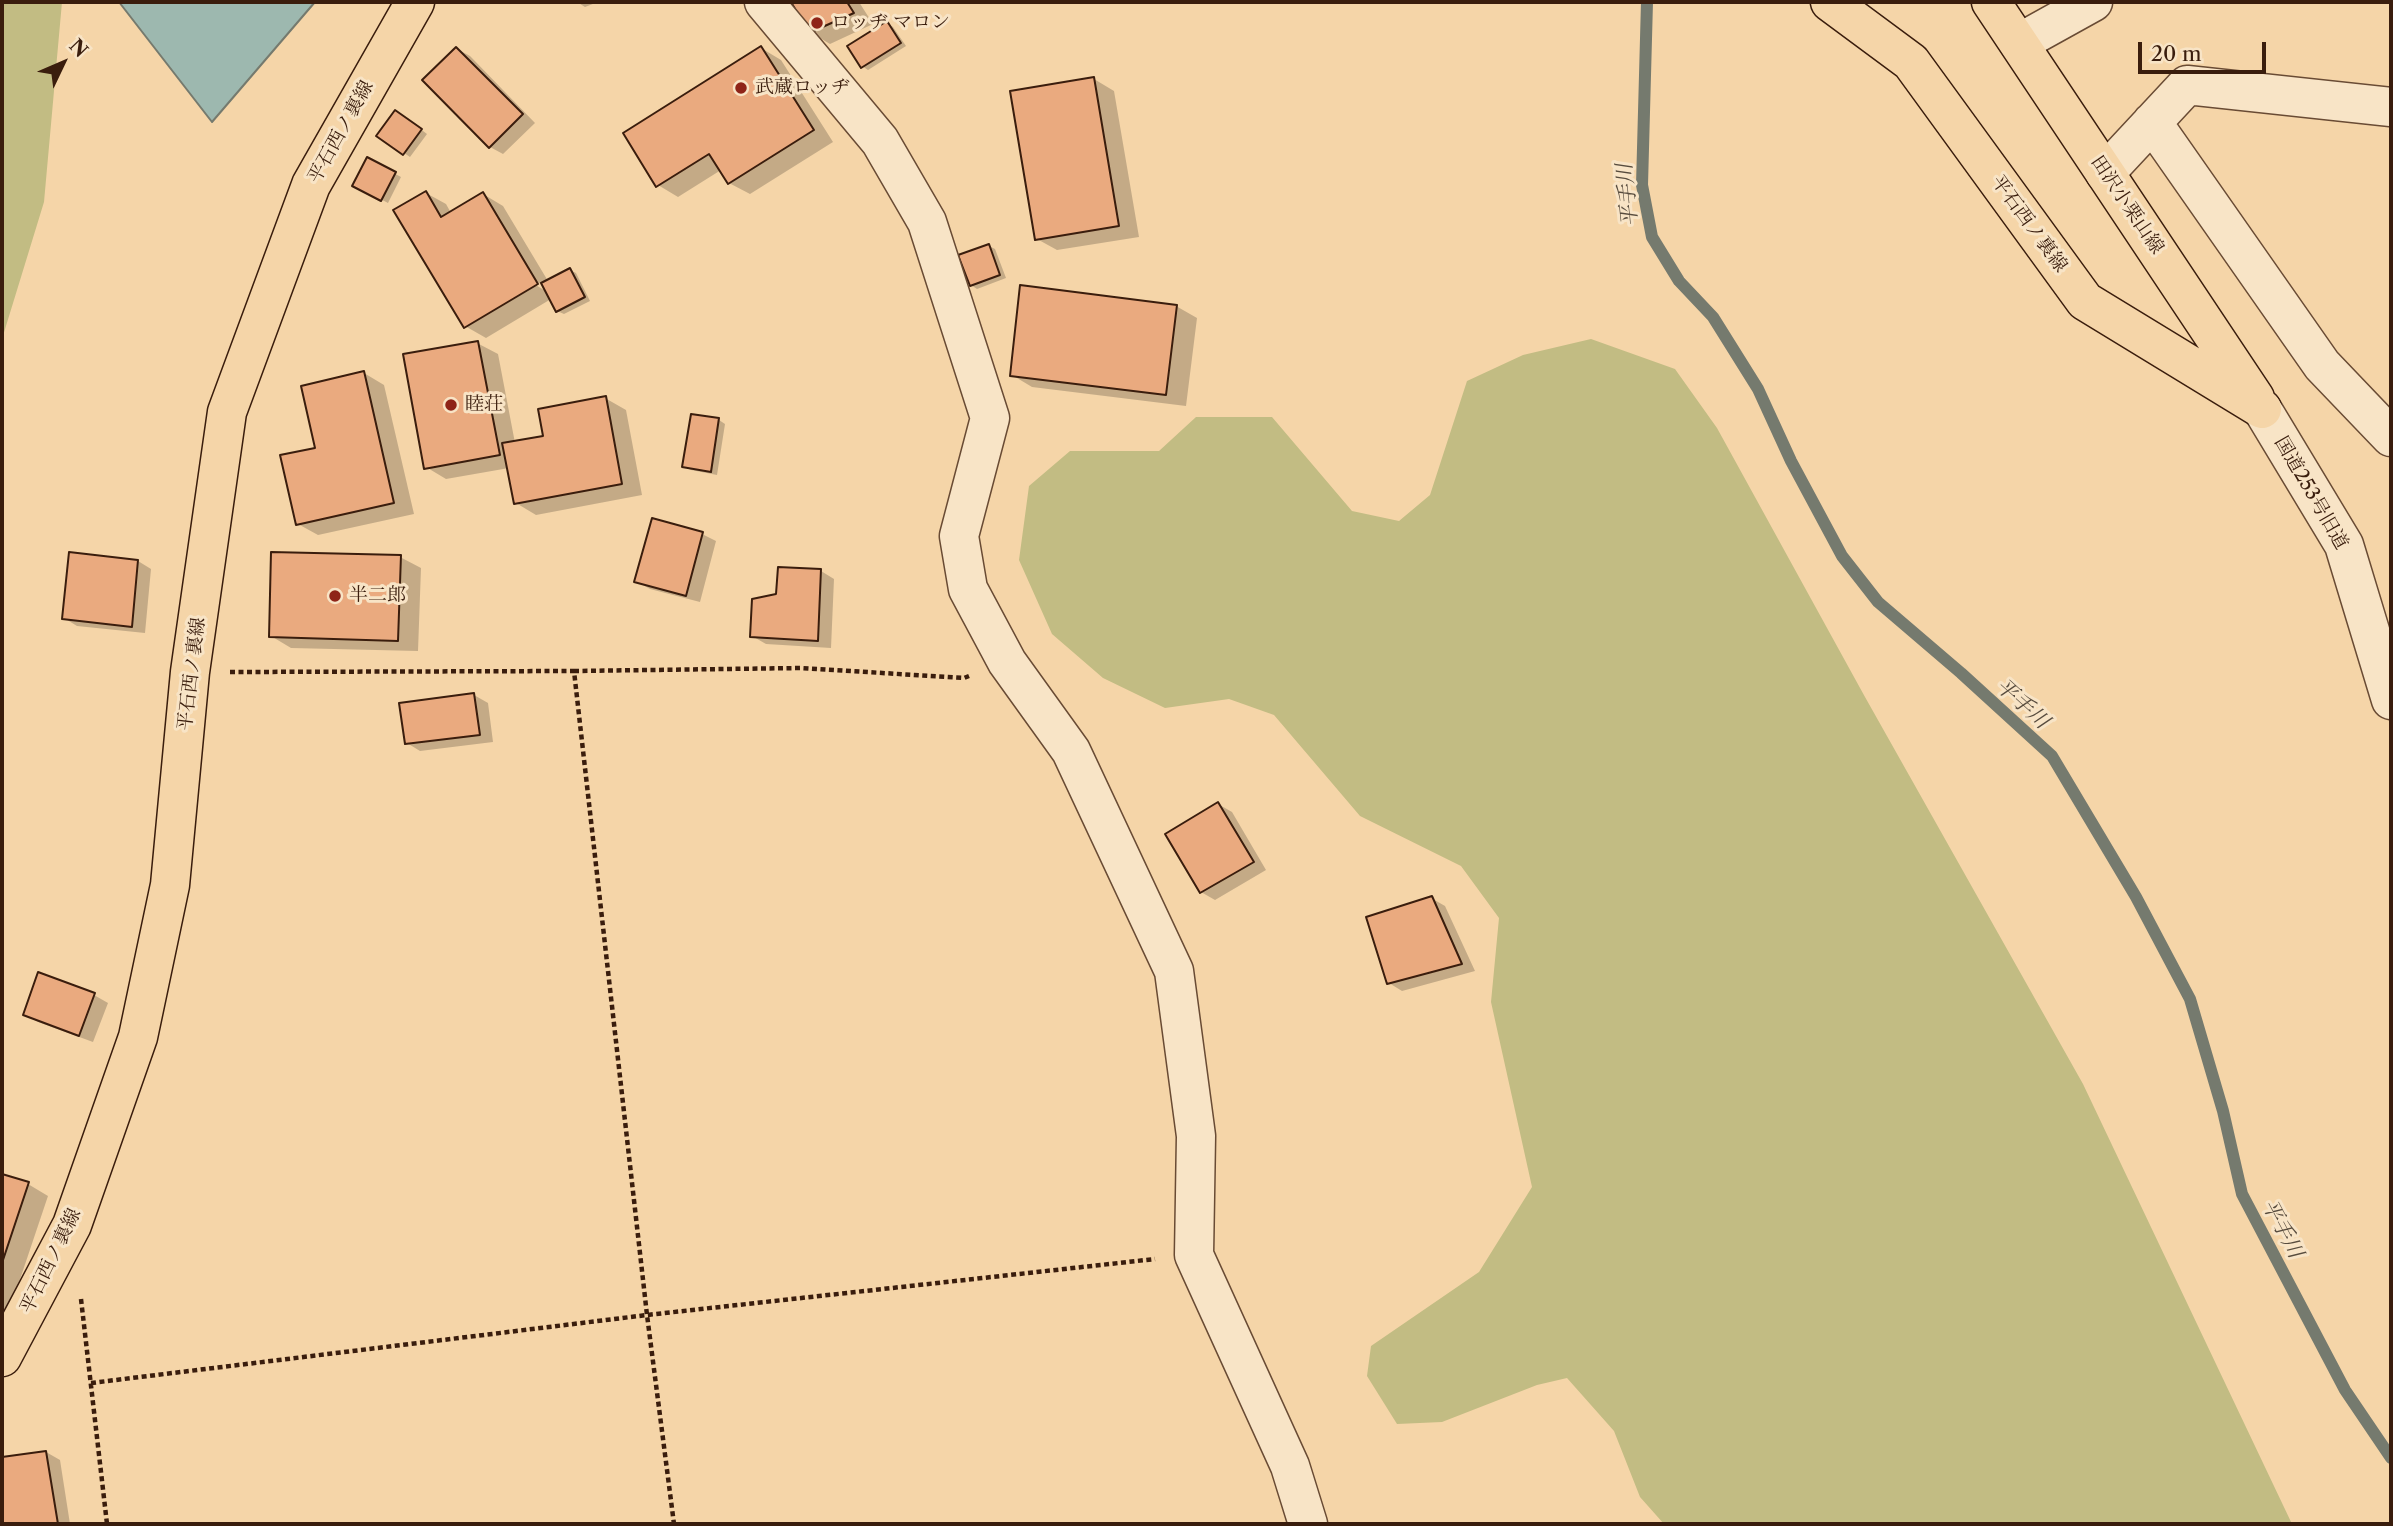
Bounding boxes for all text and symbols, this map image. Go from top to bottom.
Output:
place label: ロッヂ マロン [831,12,950,34]
marker: ロッヂ マロン [809,15,825,31]
north arrow [28,28,98,98]
scale bar [2141,28,2269,72]
text: N [64,34,92,62]
text: 20 m [2151,41,2202,66]
street label: 平石西ノ裏線 [303,77,379,187]
place label: 武蔵ロッヂ [755,77,850,99]
marker: 武蔵ロッヂ [733,80,749,96]
street label: 田沢小栗山線 [2086,151,2168,259]
water label: 平手川 [1612,162,1644,228]
street label: 平石西ノ裏線 [1986,171,2072,277]
place label: 睦荘 [465,394,503,416]
marker: 睦荘 [443,397,459,413]
street label: 国道253号旧道 [2269,432,2353,554]
place label: 半二郎 [349,585,406,607]
marker: 半二郎 [327,588,343,604]
street label: 平石西ノ裏線 [174,616,210,732]
water label: 平手川 [1990,674,2054,734]
water label: 平手川 [2256,1195,2308,1263]
street label: 平石西ノ裏線 [16,1205,86,1317]

